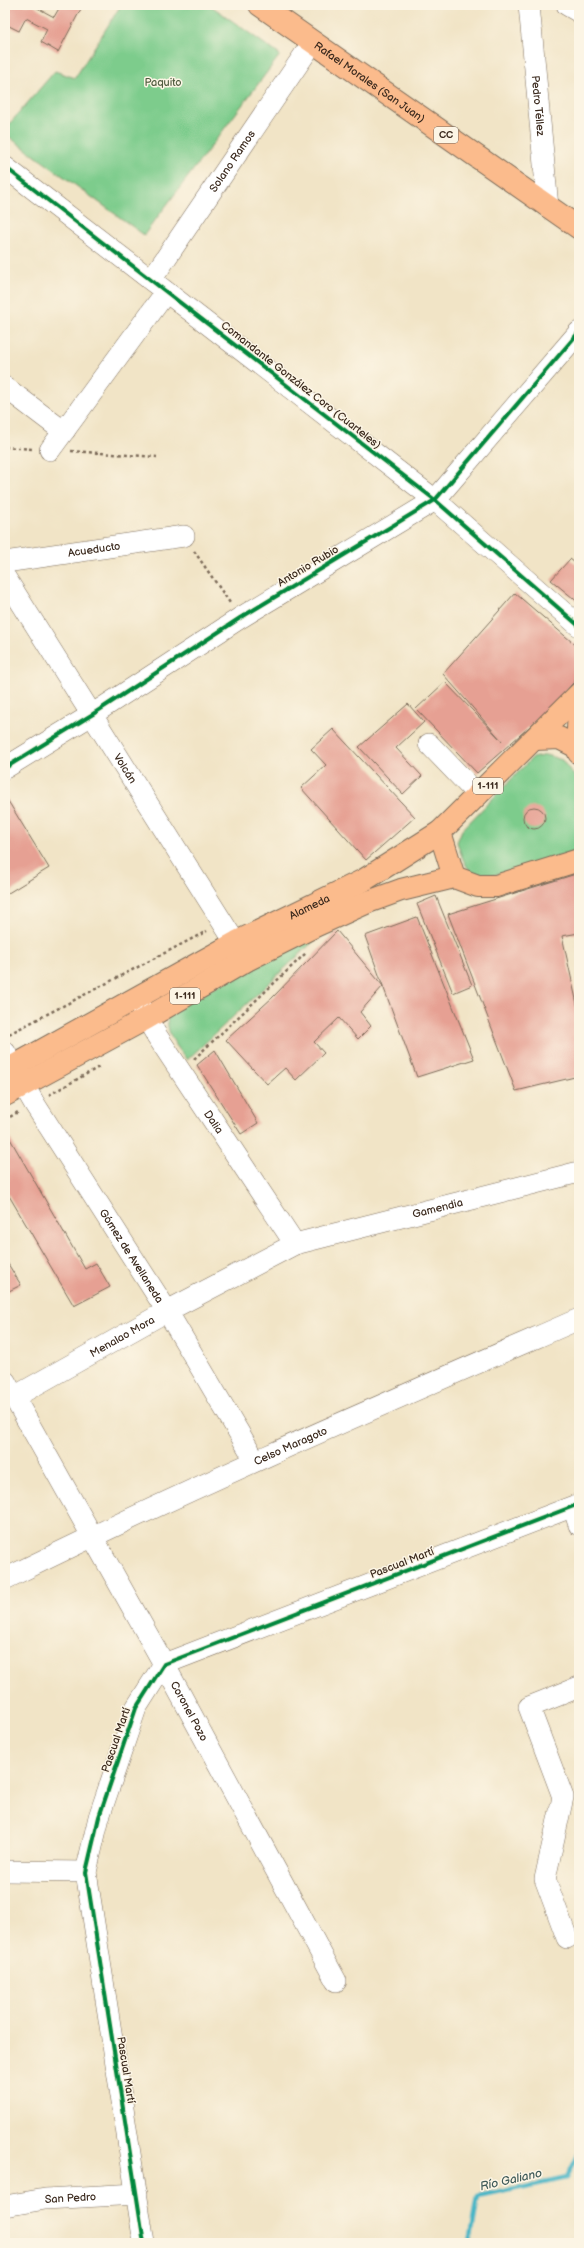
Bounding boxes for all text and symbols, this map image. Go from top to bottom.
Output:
street label: Rafael Morales (San Juan) [312,39,428,125]
street label: Pedro Téllez [529,75,548,137]
park label: Paquito [144,76,182,89]
street label: Solano Ramos [206,127,258,194]
road number: CC [434,127,458,143]
street label: Comandante González Coro (Cuarteles) [218,319,384,451]
street label: Acueducto [67,539,121,559]
street label: Antonio Rubio [275,543,341,589]
street label: Volcán [111,751,140,786]
road number: 1-111 [473,778,503,794]
street label: Alameda [287,891,332,922]
road number: 1-111 [170,988,200,1004]
street label: Dalia [201,1108,226,1136]
street label: Gamendia [411,1195,464,1220]
street label: Gómez de Avellaneda [97,1206,166,1305]
street label: Menalao Mora [87,1313,157,1360]
street label: Celso Maragoto [252,1424,329,1468]
street label: Pascual Martí [368,1545,436,1581]
street label: Coronel Pozo [168,1679,211,1743]
street label: Pascual Martí [99,1706,133,1774]
street label: Pascual Martí [114,2036,138,2105]
water label: Río Galiano [478,2166,544,2194]
street label: San Pedro [44,2190,96,2206]

